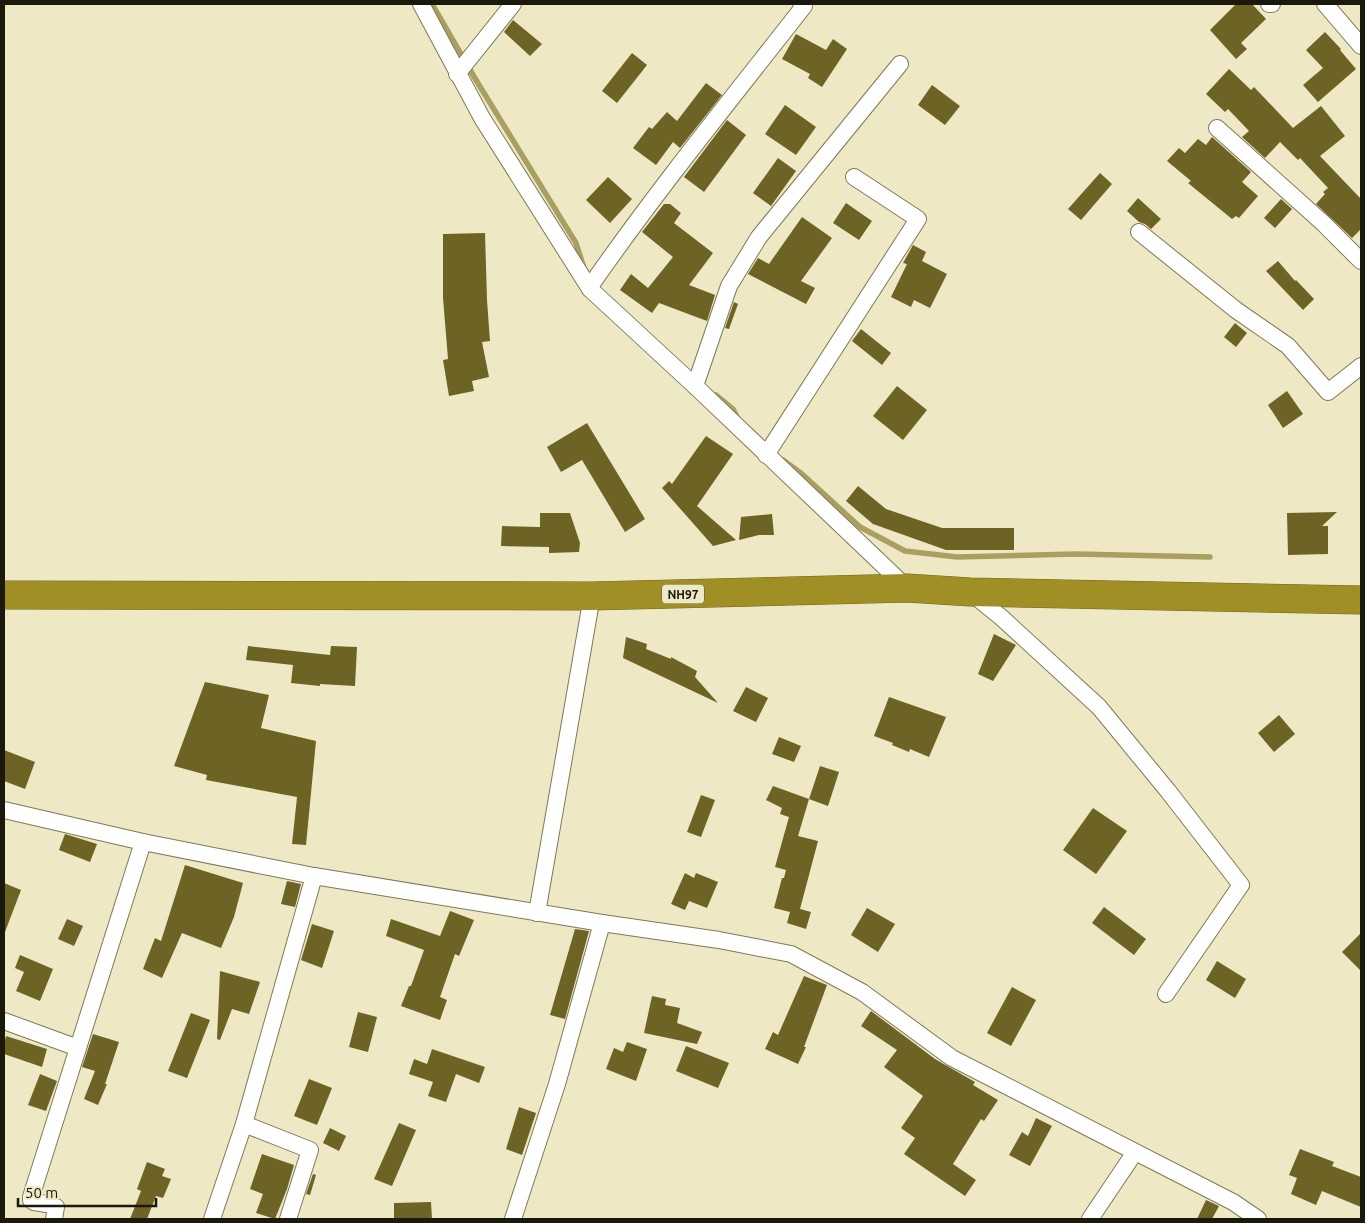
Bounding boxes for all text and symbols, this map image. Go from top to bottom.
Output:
road number: NH97 [662,584,704,604]
scale bar [18,1176,155,1208]
text: 50 m [25,1184,58,1201]

